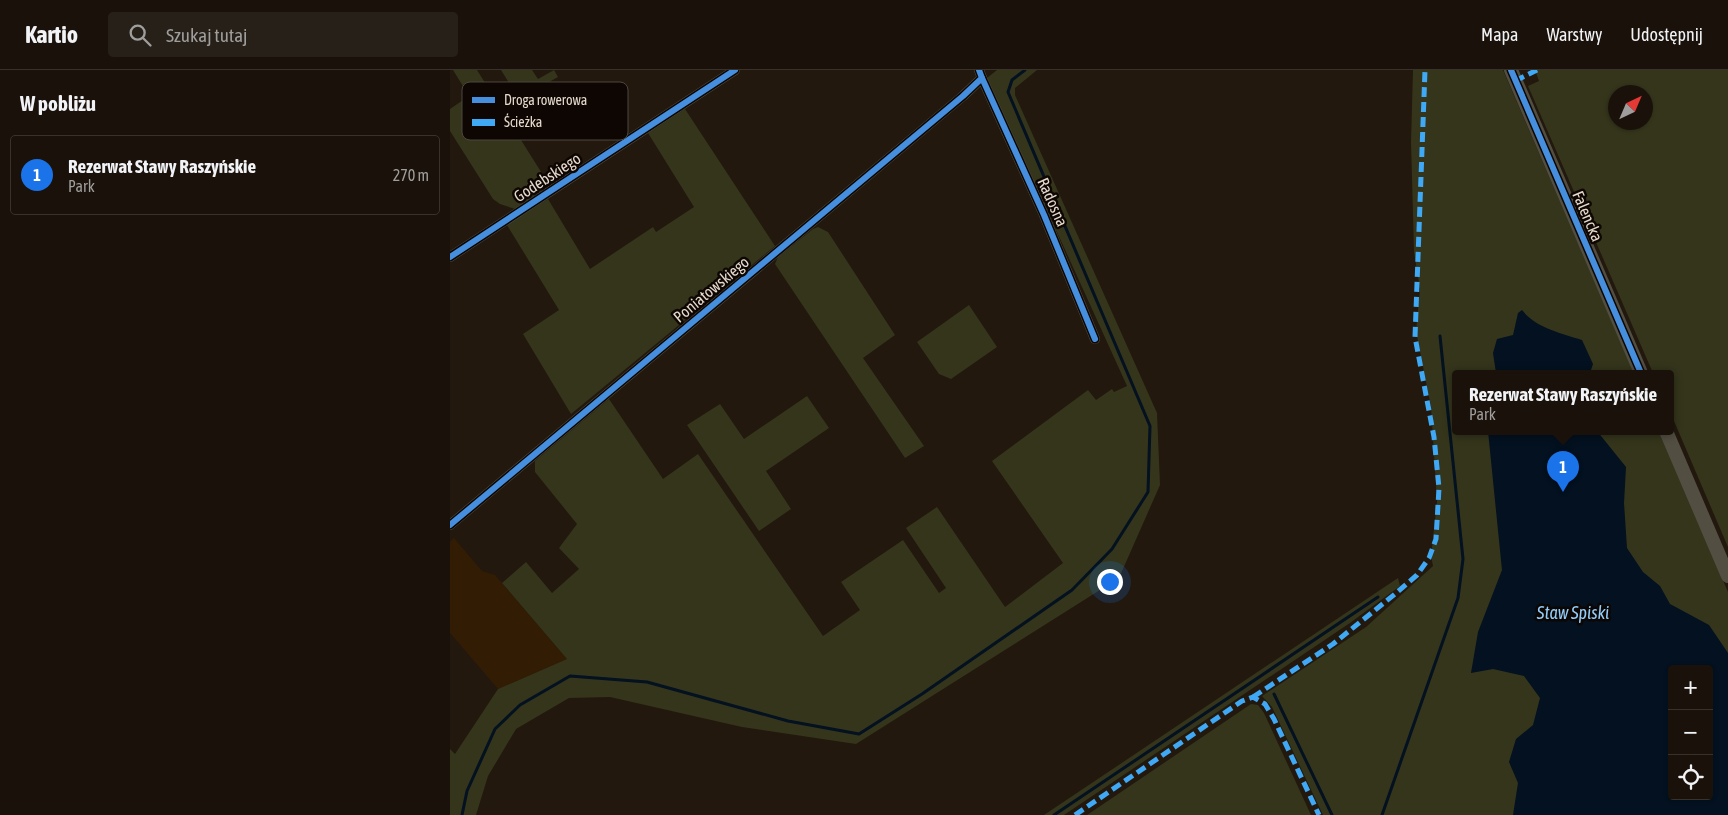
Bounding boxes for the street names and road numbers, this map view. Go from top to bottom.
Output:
street label: Godebskiego [510,149,584,206]
street label: Radosna [1034,175,1072,229]
street label: Falencka [1569,188,1607,244]
street label: Poniatowskiego [670,252,753,326]

